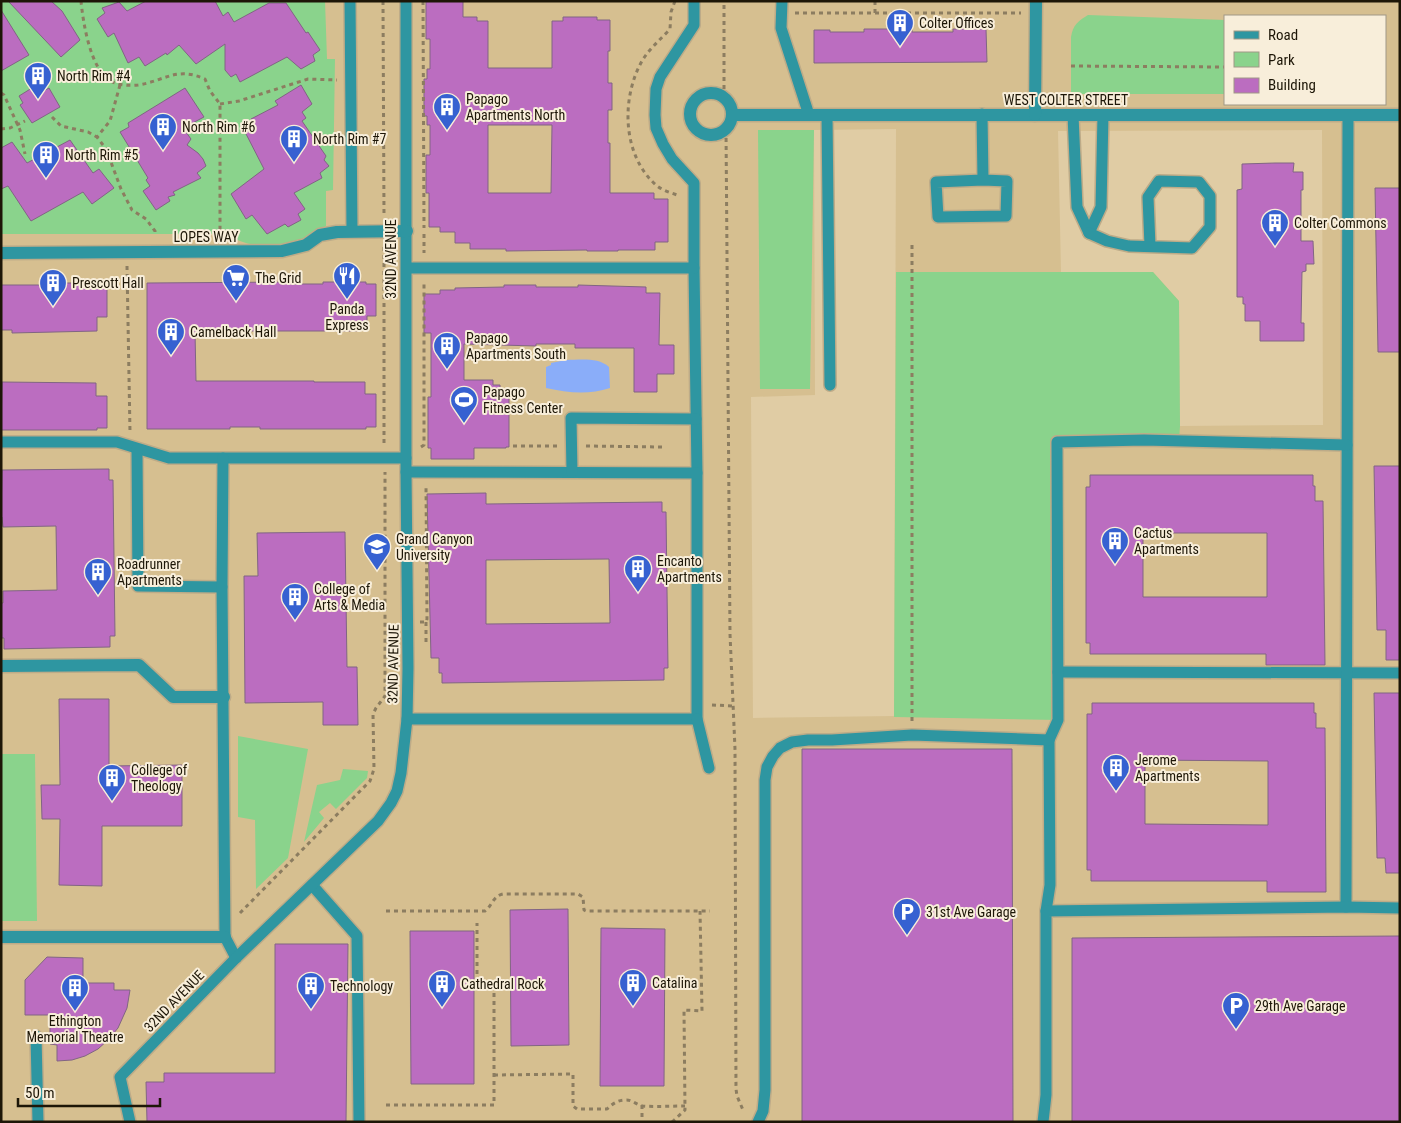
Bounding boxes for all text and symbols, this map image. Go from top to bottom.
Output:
building icon: Colter Offices [885,8,915,47]
place label: Colter Offices [919,15,994,31]
legend [1224,15,1386,105]
text: Road [1268,26,1298,44]
text: Park [1268,51,1295,69]
building icon: North Rim #4 [23,61,53,100]
place label: North Rim #4 [57,68,130,84]
text: Building [1268,76,1316,94]
place label: Papago Apartments North [466,91,565,123]
building icon: Papago Apartments North [432,92,462,131]
street label: WEST COLTER STREET [1004,92,1128,108]
building icon: North Rim #6 [148,112,178,151]
place label: North Rim #6 [182,119,255,135]
building icon: North Rim #7 [279,124,309,163]
place label: North Rim #7 [313,131,386,147]
building icon: North Rim #5 [31,140,61,179]
place label: North Rim #5 [65,147,138,163]
building icon: Colter Commons [1260,208,1290,247]
place label: Colter Commons [1294,215,1387,231]
street label: 32ND AVENUE [383,219,399,299]
street label: LOPES WAY [174,229,239,245]
restaurant icon: Panda Express [332,261,362,300]
supermarket icon: The Grid [221,263,251,302]
building icon: Prescott Hall [38,268,68,307]
place label: The Grid [255,270,302,286]
place label: Prescott Hall [72,275,144,291]
place label: Panda Express [325,301,369,333]
building icon: Camelback Hall [156,317,186,356]
place label: Camelback Hall [190,324,276,340]
place label: Papago Apartments South [466,330,566,362]
building icon: Papago Apartments South [432,331,462,370]
place label: Papago Fitness Center [483,384,563,416]
sports icon: Papago Fitness Center [449,385,479,424]
place label: Cactus Apartments [1134,525,1199,557]
building icon: Cactus Apartments [1100,526,1130,565]
place label: Grand Canyon University [396,531,473,563]
school or university icon: Grand Canyon University [362,532,392,571]
place label: Encanto Apartments [657,553,722,585]
building icon: Encanto Apartments [623,554,653,593]
place label: Roadrunner Apartments [117,556,182,588]
building icon: Roadrunner Apartments [83,557,113,596]
place label: College of Arts & Media [314,581,385,613]
building icon: College of Arts & Media [280,582,310,621]
street label: 32ND AVENUE [384,624,402,704]
place label: Jerome Apartments [1135,752,1200,784]
building icon: Jerome Apartments [1101,753,1131,792]
place label: College of Theology [131,762,188,794]
building icon: College of Theology [97,763,127,802]
parking icon: 31st Ave Garage [892,897,922,936]
place label: 31st Ave Garage [926,904,1017,920]
street label: 32ND AVENUE [141,967,207,1035]
building icon: Catalina [618,968,648,1007]
building icon: Cathedral Rock [427,969,457,1008]
building icon: Technology [296,971,326,1010]
building icon: Ethington Memorial Theatre [60,973,90,1012]
place label: Catalina [652,975,697,991]
place label: Cathedral Rock [461,976,545,992]
place label: Technology [330,978,393,994]
parking icon: 29th Ave Garage [1221,991,1251,1030]
place label: 29th Ave Garage [1255,998,1346,1014]
place label: Ethington Memorial Theatre [26,1013,124,1045]
scale bar [18,1076,160,1108]
text: 50 m [25,1084,55,1102]

